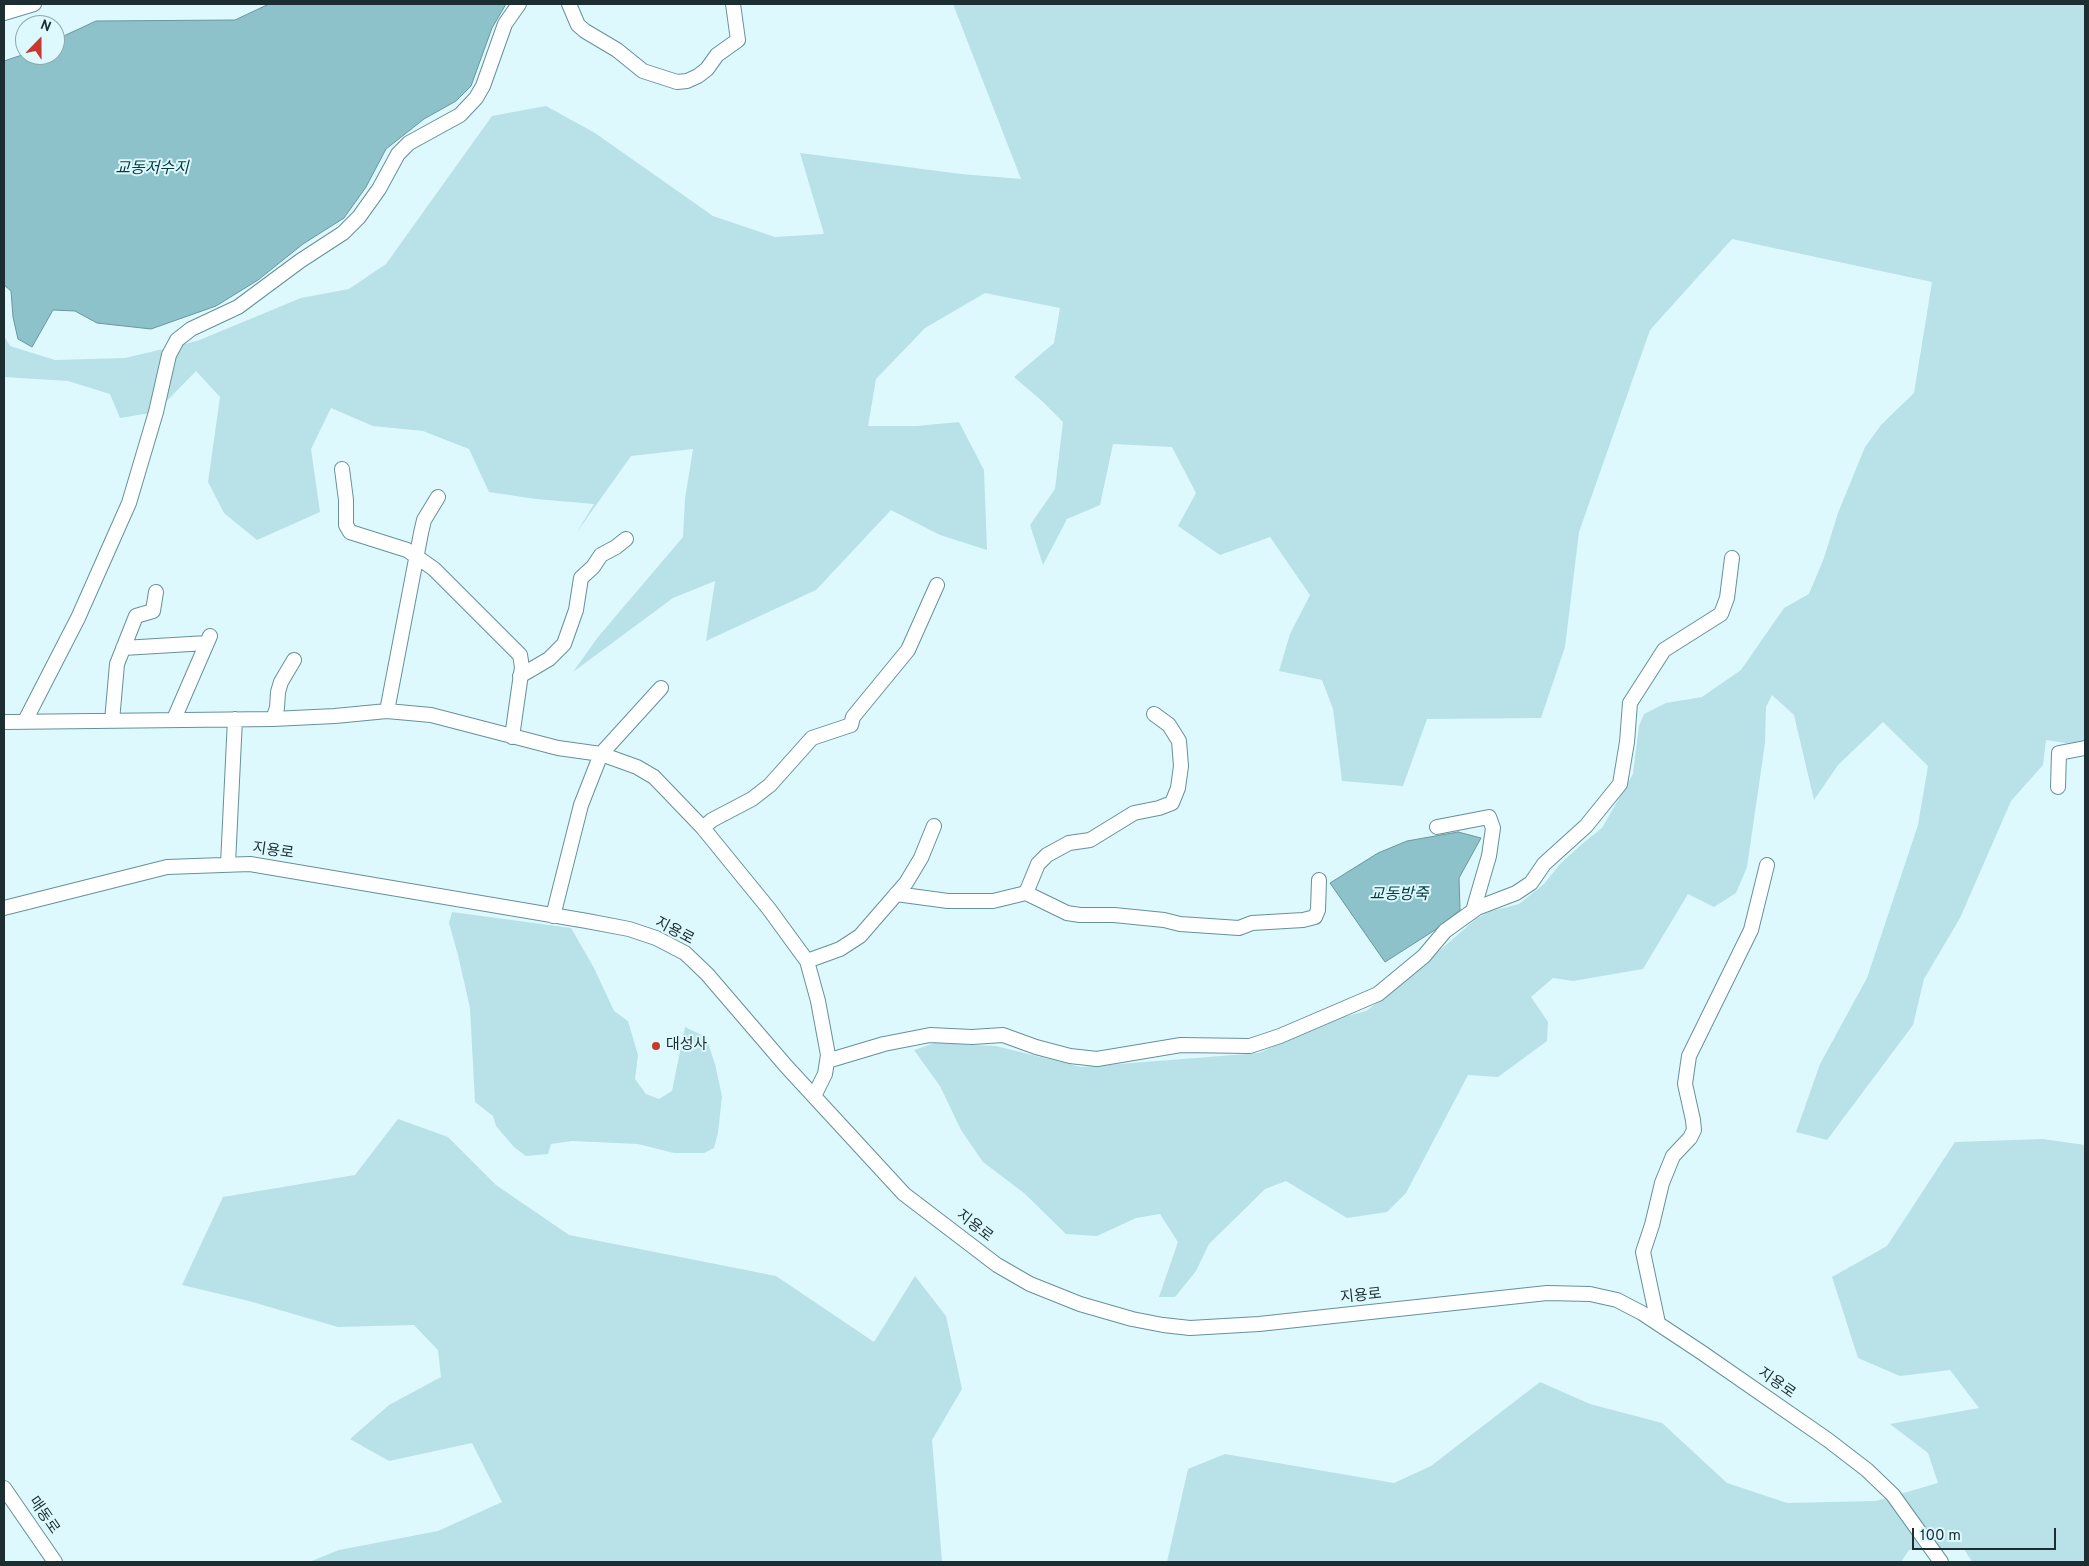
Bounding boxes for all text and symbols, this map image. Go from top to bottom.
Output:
north arrow [15,15,65,65]
text: N [38,17,53,36]
water label: 교동저수지 [115,160,189,180]
street label: 지용로 [251,840,295,864]
water label: 교동방죽 [1370,886,1428,906]
street label: 지용로 [651,914,697,950]
place label: 대성사 [666,1037,707,1055]
marker: 대성사 [650,1040,662,1052]
street label: 지용로 [952,1207,996,1247]
street label: 지용로 [1339,1286,1383,1308]
street label: 지용로 [1754,1365,1798,1403]
street label: 매동로 [24,1494,62,1538]
scale bar [1914,1518,2058,1550]
text: 100 m [1920,1527,1961,1546]

